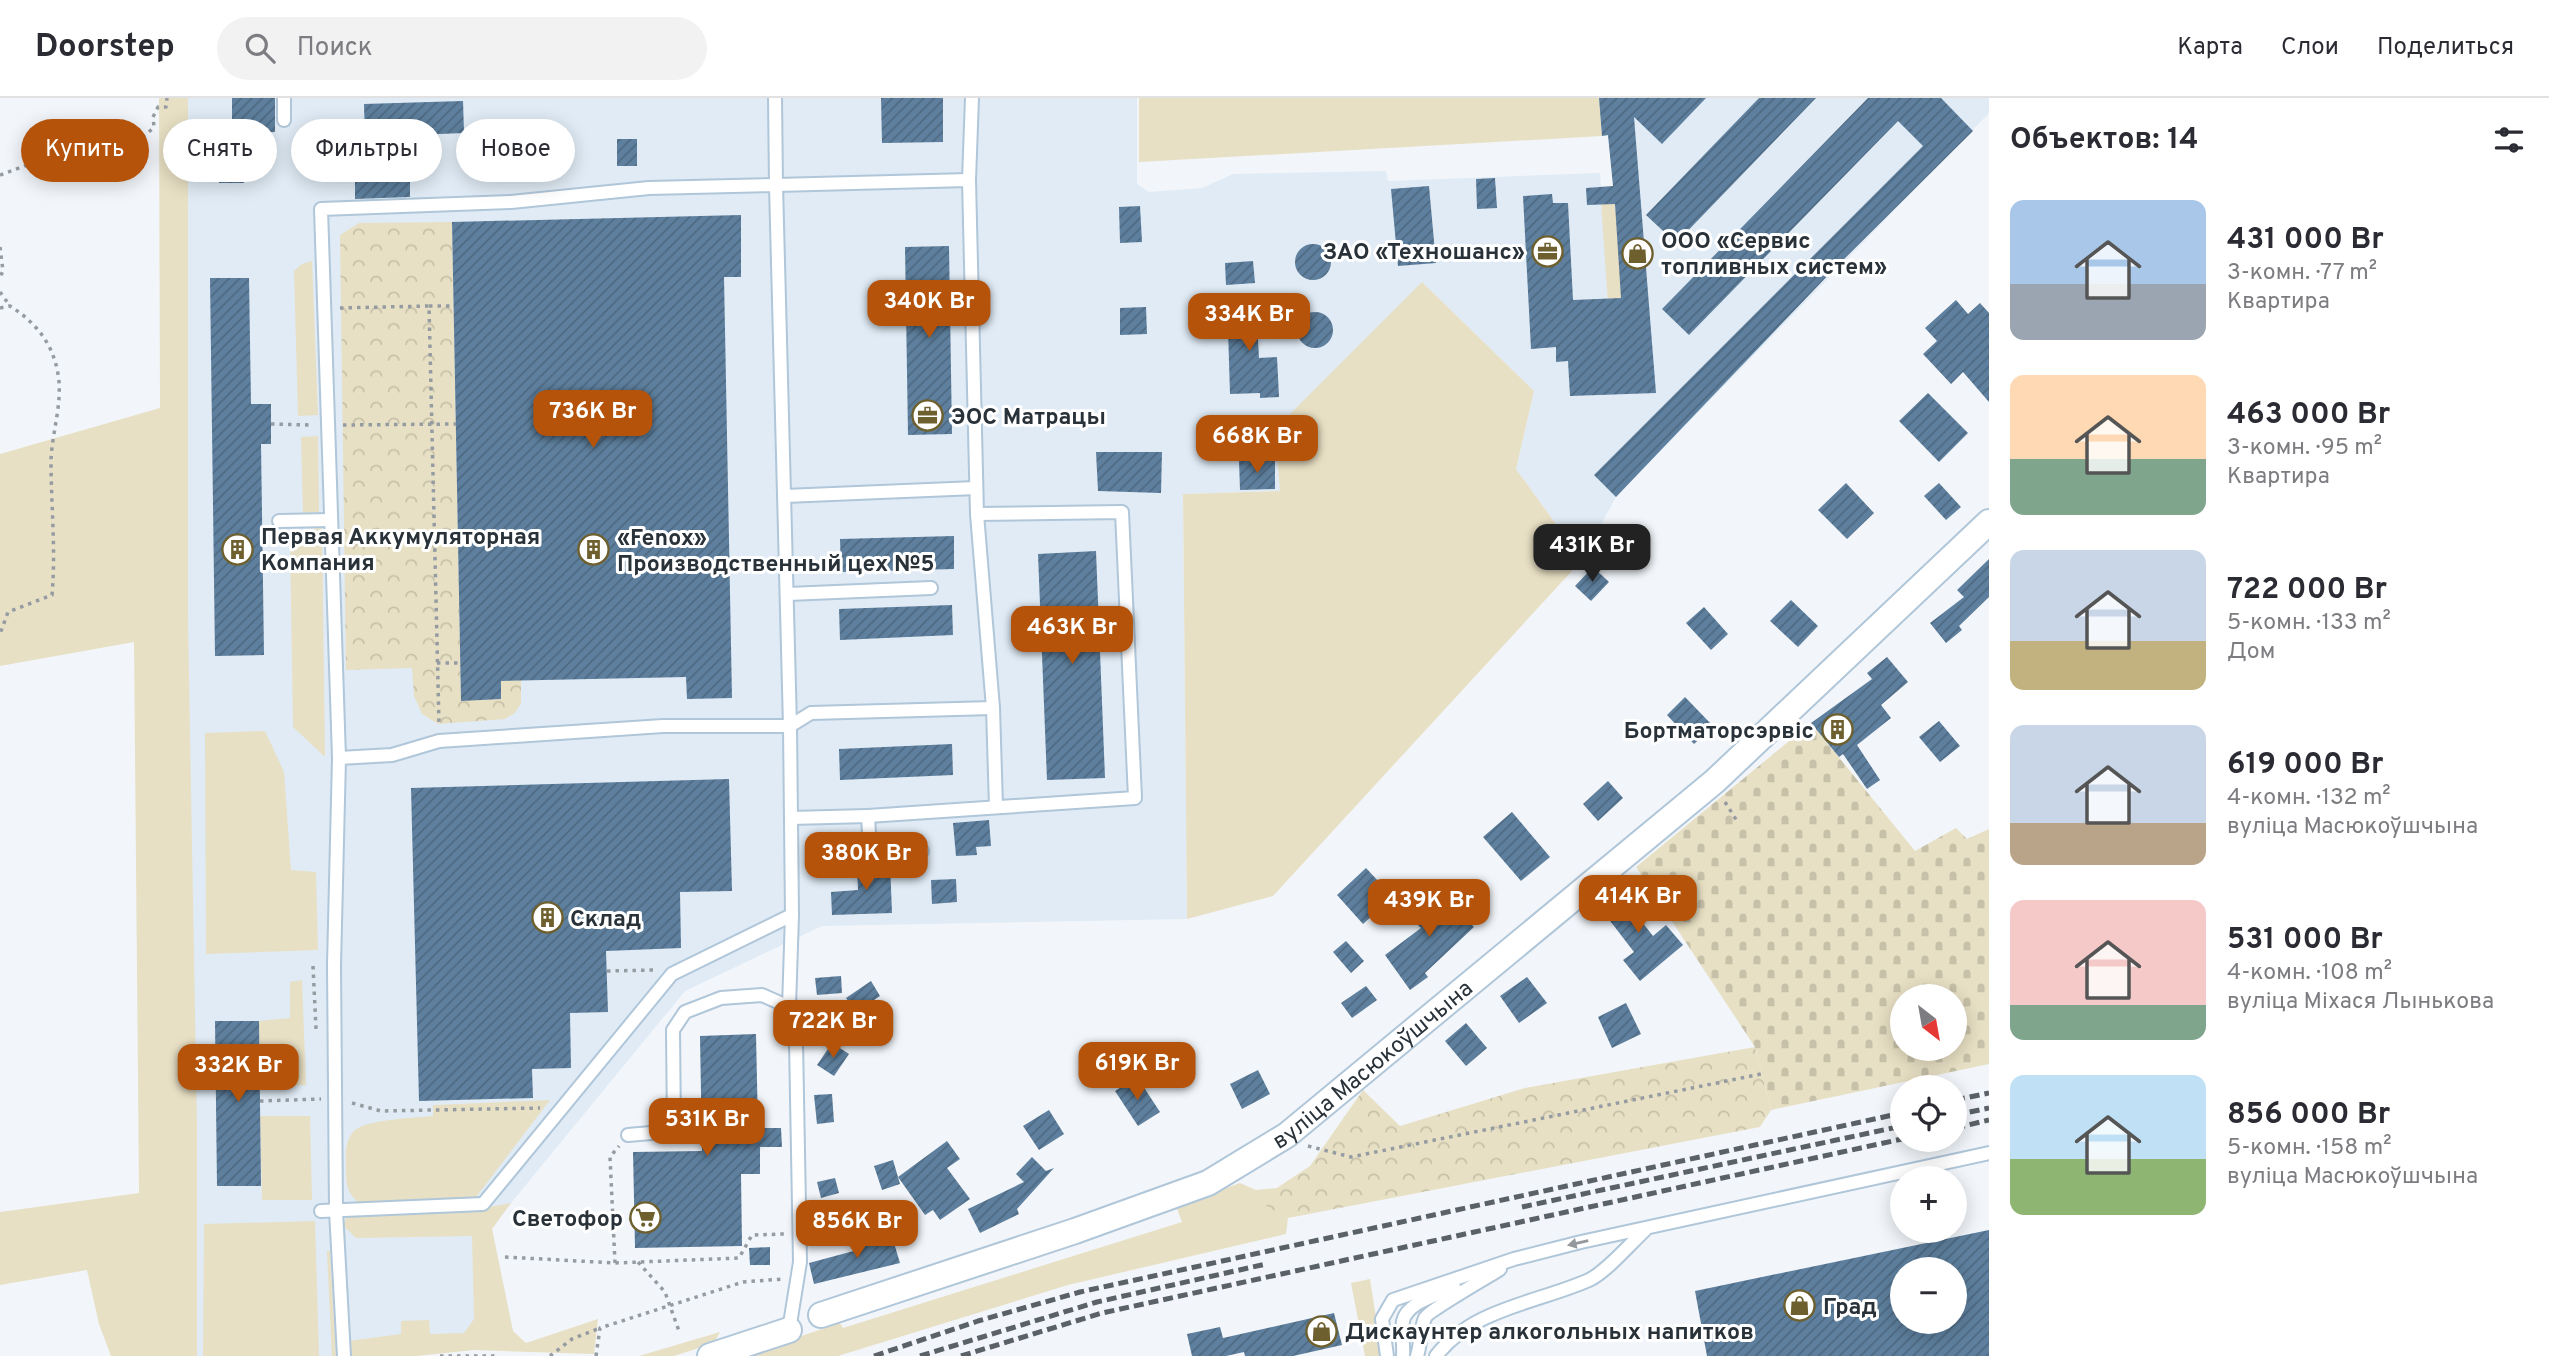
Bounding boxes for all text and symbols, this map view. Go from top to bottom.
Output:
search box [217,17,707,80]
text: Doorstep [35,27,175,69]
icon: search [241,29,279,67]
text: Поиск [297,32,373,65]
text: Карта [2177,33,2243,63]
text: Слои [2281,33,2339,63]
text: Поделиться [2377,33,2514,63]
chip: Купить [21,119,149,182]
chip: Снять [163,119,277,182]
chip: Фильтры [291,119,442,182]
chip: Новое [456,119,575,182]
icon: filters [2490,121,2528,159]
text: Объектов: 14 [2010,122,2198,159]
text: 431 000 Br [2227,222,2384,259]
place label: ООО «Сервис топливных систем» [1661,228,1887,283]
icon: home [2066,228,2150,312]
office icon: ЗАО «Техношанс» [1531,234,1565,268]
shop icon: ООО «Сервис топливных систем» [1621,236,1655,270]
place label: ЗАО «Техношанс» [1323,239,1525,268]
text: 3-комн. · 77 m² [2227,259,2377,288]
pin: 340K Br [864,280,994,340]
text: 340K Br [883,288,975,317]
text: Квартира [2227,288,2330,317]
pin: 334K Br [1184,294,1314,353]
text: 334K Br [1204,301,1294,330]
pin: 736K Br [528,390,658,450]
text: 463 000 Br [2227,397,2390,434]
text: 736K Br [549,398,637,427]
office icon: ЭОС Матрацы [911,399,945,433]
icon: home [2066,403,2150,487]
place label: ЭОС Матрацы [951,404,1106,433]
pin: 668K Br [1192,416,1322,475]
text: 668K Br [1212,423,1302,452]
text: 3-комн. · 95 m² [2227,434,2382,463]
text: Квартира [2227,463,2330,492]
place label: Первая Аккумуляторная Компания [261,524,540,579]
pin: 431K Br [1527,524,1657,584]
place label: «Fenox» Производственный цех №5 [617,525,935,580]
building icon: Первая Аккумуляторная Компания [221,532,255,566]
text: 431K Br [1549,532,1635,561]
building icon: «Fenox» Производственный цех №5 [577,533,611,567]
text: 722 000 Br [2227,572,2387,609]
icon: home [2066,578,2150,662]
pin: 463K Br [1007,606,1137,666]
text: 5-комн. · 133 m² [2227,609,2391,638]
text: 463K Br [1027,614,1117,643]
text: Дом [2227,638,2275,667]
building icon: Бортматорсэрвіс [1820,713,1854,747]
place label: Бортматорсэрвіс [1624,718,1814,747]
text: 619 000 Br [2227,747,2383,784]
icon: home [2066,753,2150,837]
text: 4-комн. · 132 m² [2227,784,2391,813]
text: вуліца Масюкоўшчына [2227,813,2478,842]
pin: 380K Br [801,832,931,892]
text: 380K Br [821,840,911,869]
pin: 414K Br [1573,876,1703,935]
pin: 439K Br [1364,880,1494,939]
text: 414K Br [1595,883,1681,912]
text: 439K Br [1384,887,1474,916]
building icon: Склад [530,901,564,935]
place label: Склад [570,906,641,935]
text: 531 000 Br [2227,922,2383,959]
icon: home [2066,928,2150,1012]
text: 4-комн. · 108 m² [2227,959,2392,988]
street label: вуліца Масюкоўшчына [1268,975,1480,1157]
north arrow [1890,984,1967,1060]
map controls [1890,984,1967,1334]
text: вуліца Міхася Лынькова [2227,988,2494,1017]
pin: 722K Br [768,1000,898,1060]
text: 722K Br [789,1008,877,1037]
pin: 619K Br [1072,1042,1202,1102]
pin: 332K Br [173,1044,303,1104]
text: 619K Br [1095,1050,1179,1079]
text: 332K Br [194,1052,282,1081]
button: locate [1890,1075,1967,1152]
text: 856 000 Br [2227,1097,2390,1134]
pin: 531K Br [642,1098,772,1158]
icon: home [2066,1103,2150,1187]
text: 531K Br [665,1106,749,1135]
text: 5-комн. · 158 m² [2227,1134,2392,1163]
text: вуліца Масюкоўшчына [2227,1163,2478,1192]
button: + [1890,1166,1967,1243]
pin: 856K Br [792,1200,922,1260]
supermarket icon: Светофор [629,1201,663,1235]
place label: Светофор [512,1206,623,1235]
text: 856K Br [812,1208,902,1237]
one-way arrow [1567,1238,1589,1249]
button: − [1890,1257,1967,1334]
shop icon: Град [1783,1289,1817,1323]
place label: Град [1823,1294,1877,1323]
shop icon: Дискаунтер алкогольных напитков [1305,1314,1339,1348]
place label: Дискаунтер алкогольных напитков [1345,1319,1754,1348]

